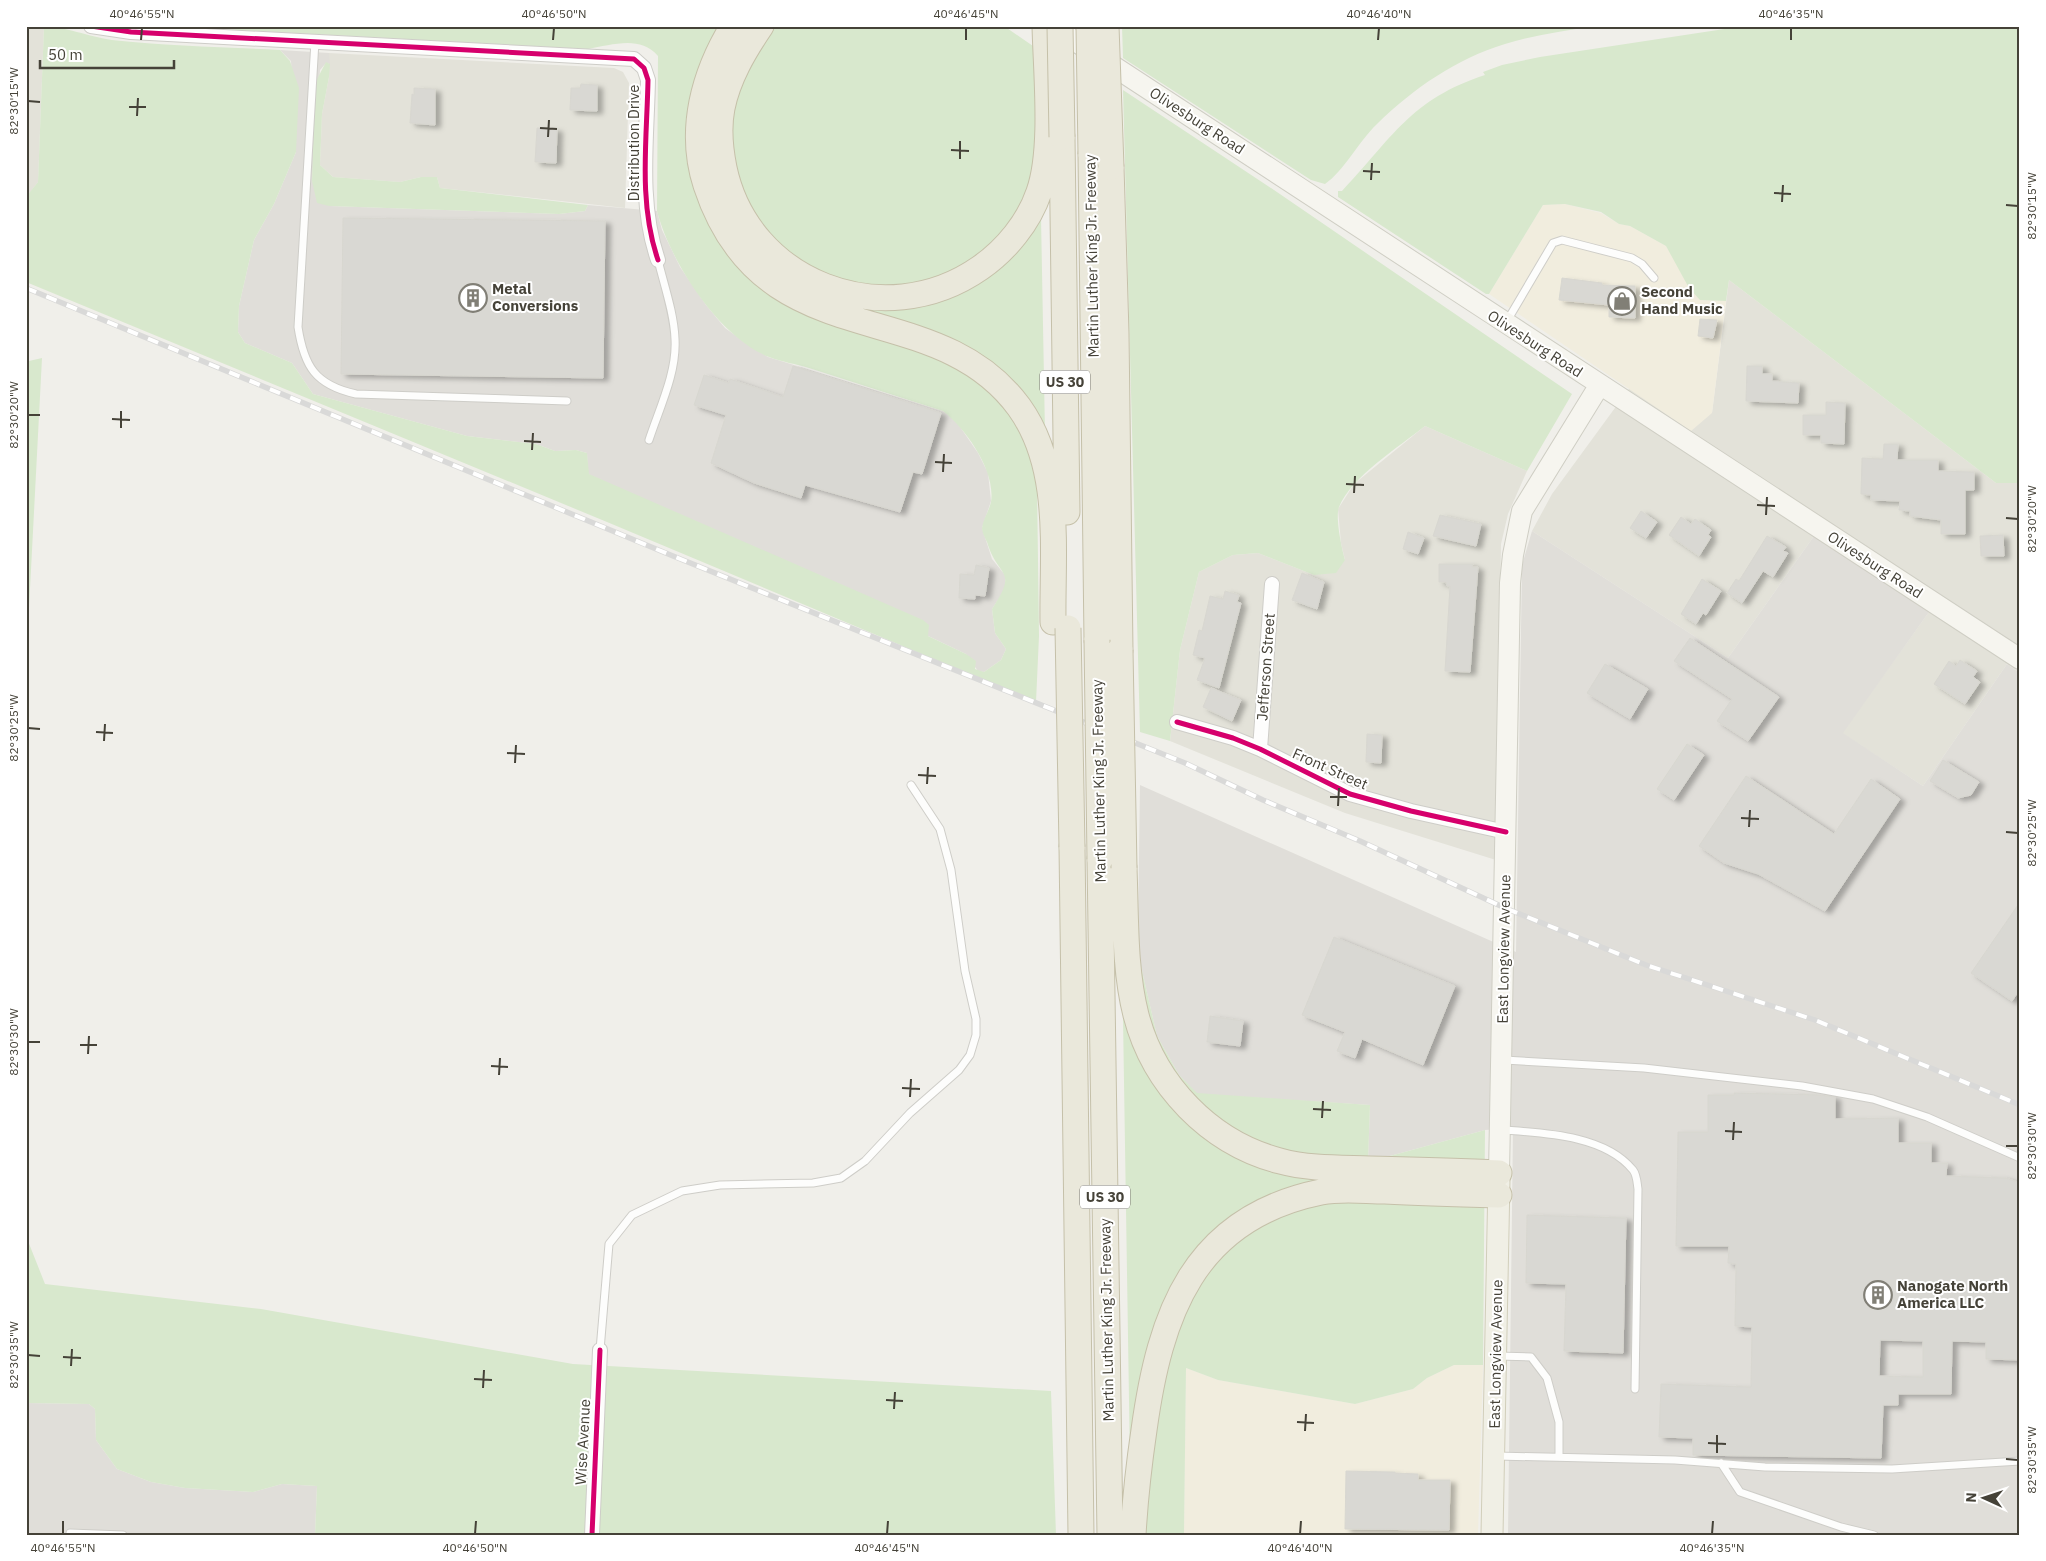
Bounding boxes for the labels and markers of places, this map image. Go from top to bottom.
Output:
place label: Metal Conversions [492,279,579,315]
place label: Second Hand Music [1641,282,1723,318]
building icon: Metal Conversions [458,283,488,313]
shop icon: Second Hand Music [1607,286,1637,316]
place label: Nanogate North America LLC [1897,1276,2008,1312]
building icon: Nanogate North America LLC [1863,1280,1893,1310]

